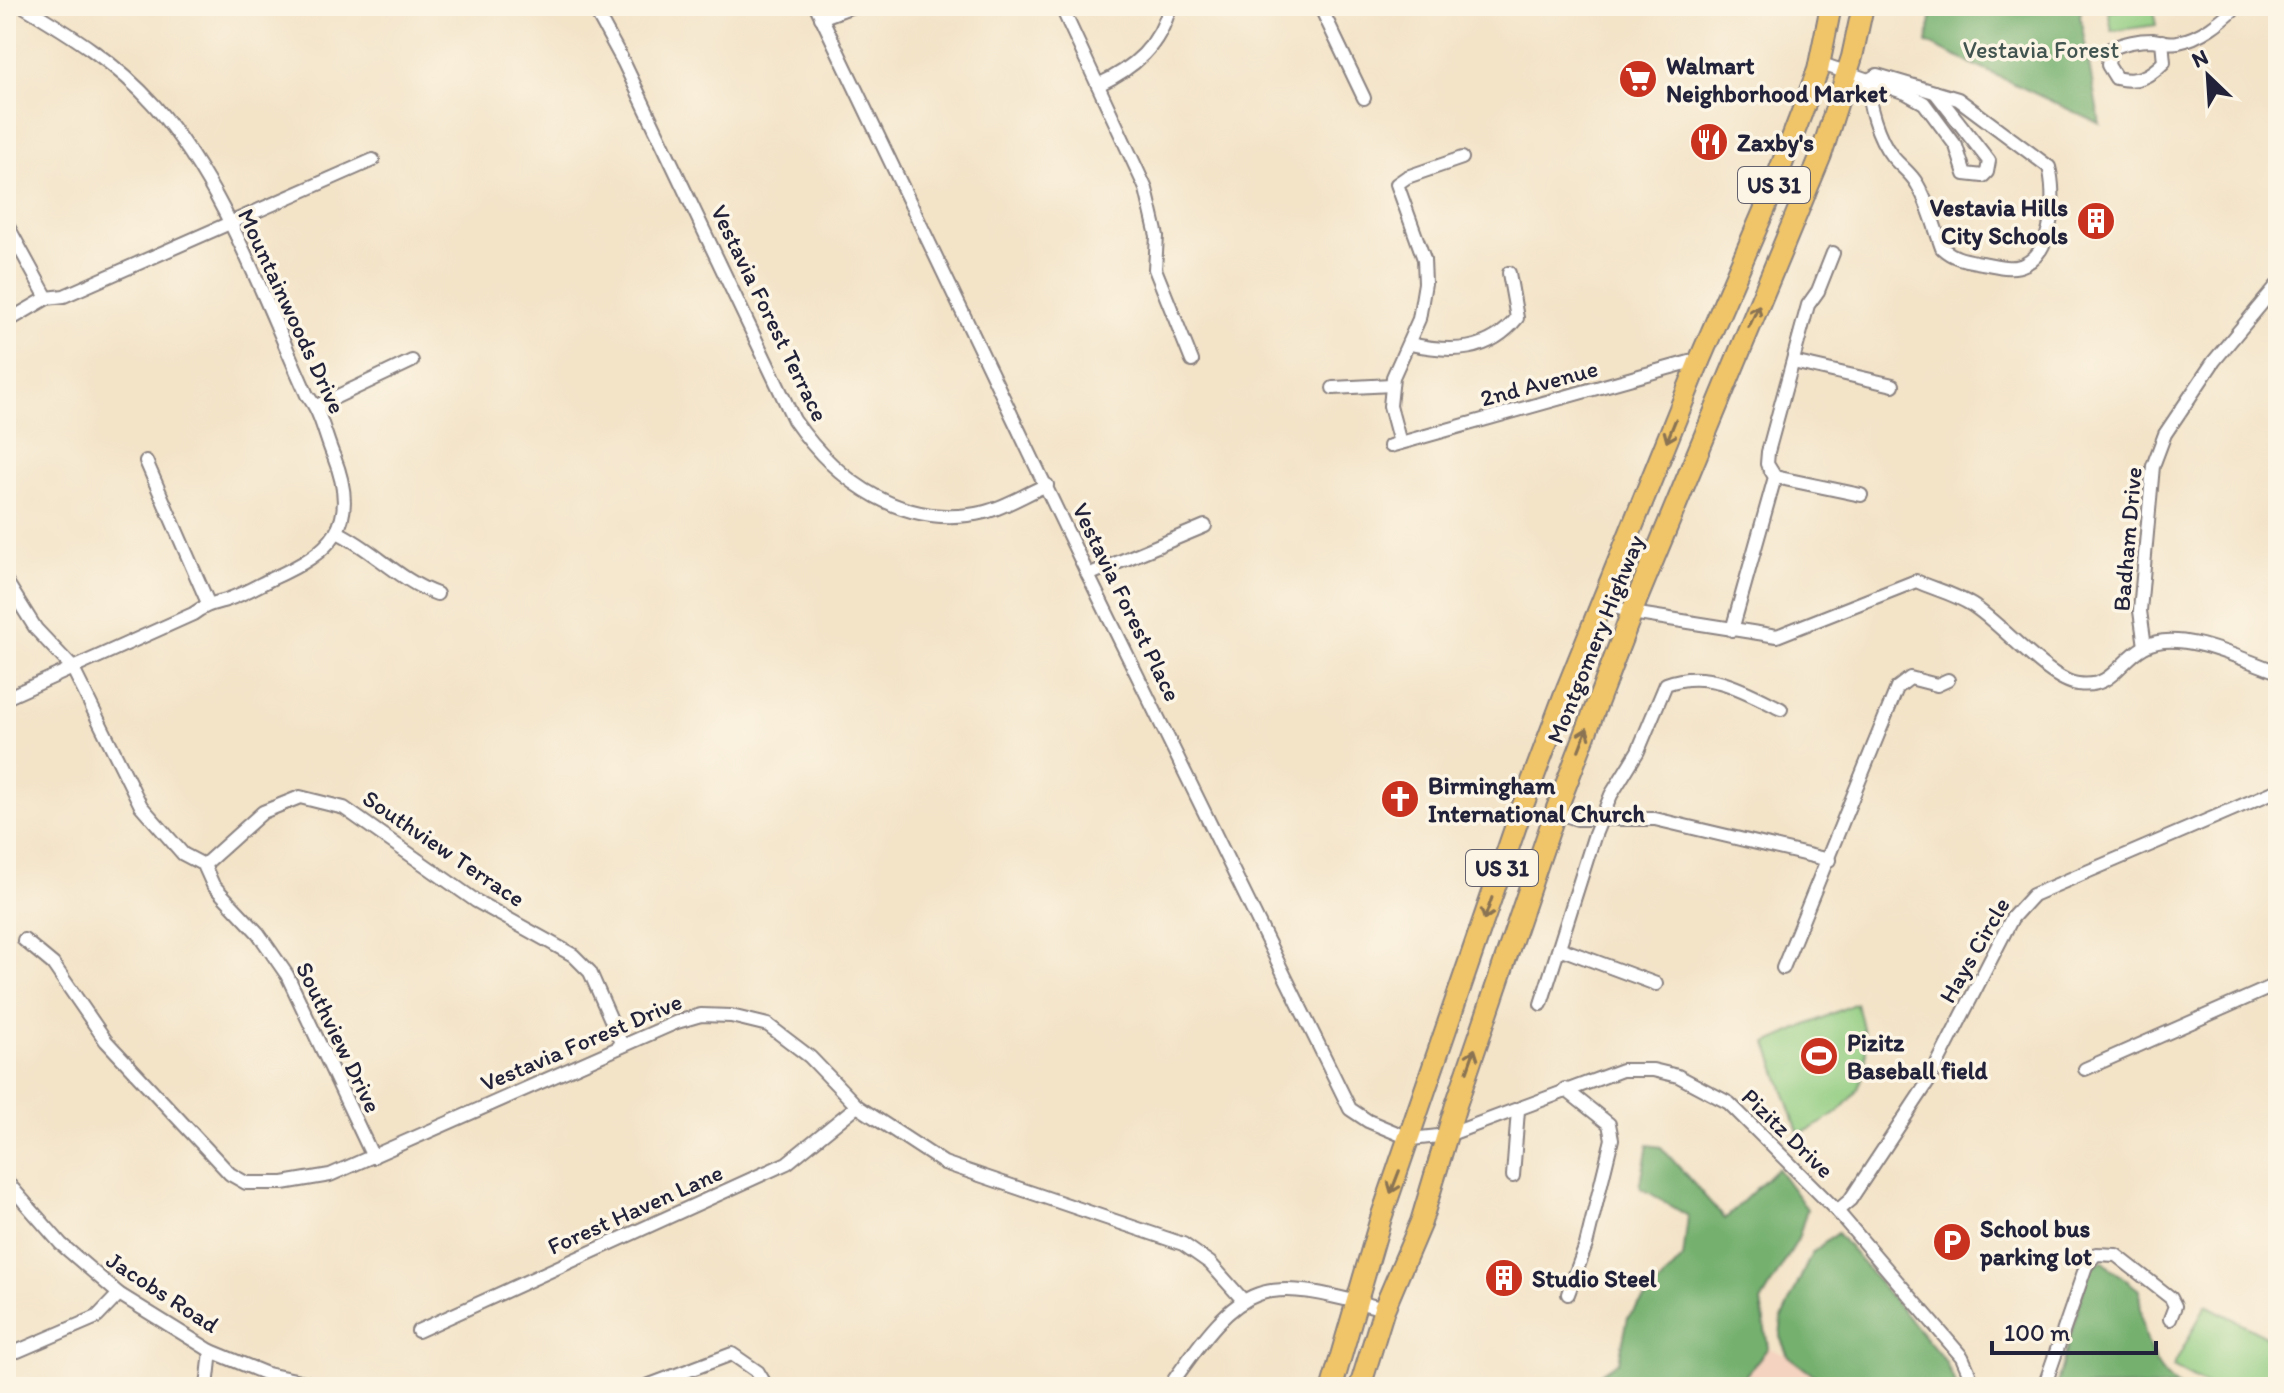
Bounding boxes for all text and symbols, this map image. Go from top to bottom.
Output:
park label: Vestavia Forest [1963,35,2119,64]
north arrow [2168,36,2248,116]
text: N [2187,43,2212,74]
place label: Walmart Neighborhood Market [1666,51,1887,109]
supermarket icon: Walmart Neighborhood Market [1617,58,1659,100]
restaurant icon: Zaxby's [1688,121,1730,163]
place label: Zaxby's [1737,128,1814,158]
road number: US 31 [1738,167,1810,203]
place label: Vestavia Hills City Schools [1930,193,2068,251]
street label: Vestavia Forest Terrace [705,200,835,426]
building icon: Vestavia Hills City Schools [2075,200,2117,242]
street label: Mountainwoods Drive [232,204,352,418]
one-way arrow [1747,305,1762,329]
street label: 2nd Avenue [1477,353,1601,413]
one-way arrow [1663,418,1677,443]
street label: Badham Drive [2106,466,2148,612]
street label: Vestavia Forest Place [1066,498,1188,706]
street label: Montgomery Highway [1540,530,1650,748]
one-way arrow [1577,727,1591,752]
place label: Birmingham International Church [1428,771,1646,828]
church icon: Birmingham International Church [1379,778,1421,820]
street label: Southview Terrace [357,783,531,913]
road number: US 31 [1466,850,1538,886]
street label: Hays Circle [1932,892,2016,1008]
one-way arrow [1479,896,1494,921]
street label: Southview Drive [290,957,388,1117]
street label: Vestavia Forest Drive [476,986,686,1098]
place label: Pizitz Baseball field [1847,1028,1988,1085]
sports icon: Pizitz Baseball field [1798,1035,1840,1077]
one-way arrow [1465,1048,1480,1073]
street label: Pizitz Drive [1736,1082,1840,1184]
street label: Forest Haven Lane [543,1157,727,1261]
one-way arrow [1387,1169,1401,1194]
place label: School bus parking lot [1979,1214,2092,1272]
parking icon: School bus parking lot [1931,1221,1973,1263]
street label: Jacobs Road [101,1245,225,1339]
building icon: Studio Steel [1483,1257,1525,1299]
place label: Studio Steel [1532,1264,1657,1293]
scale bar [1992,1305,2156,1355]
text: 100 m [2004,1318,2070,1347]

